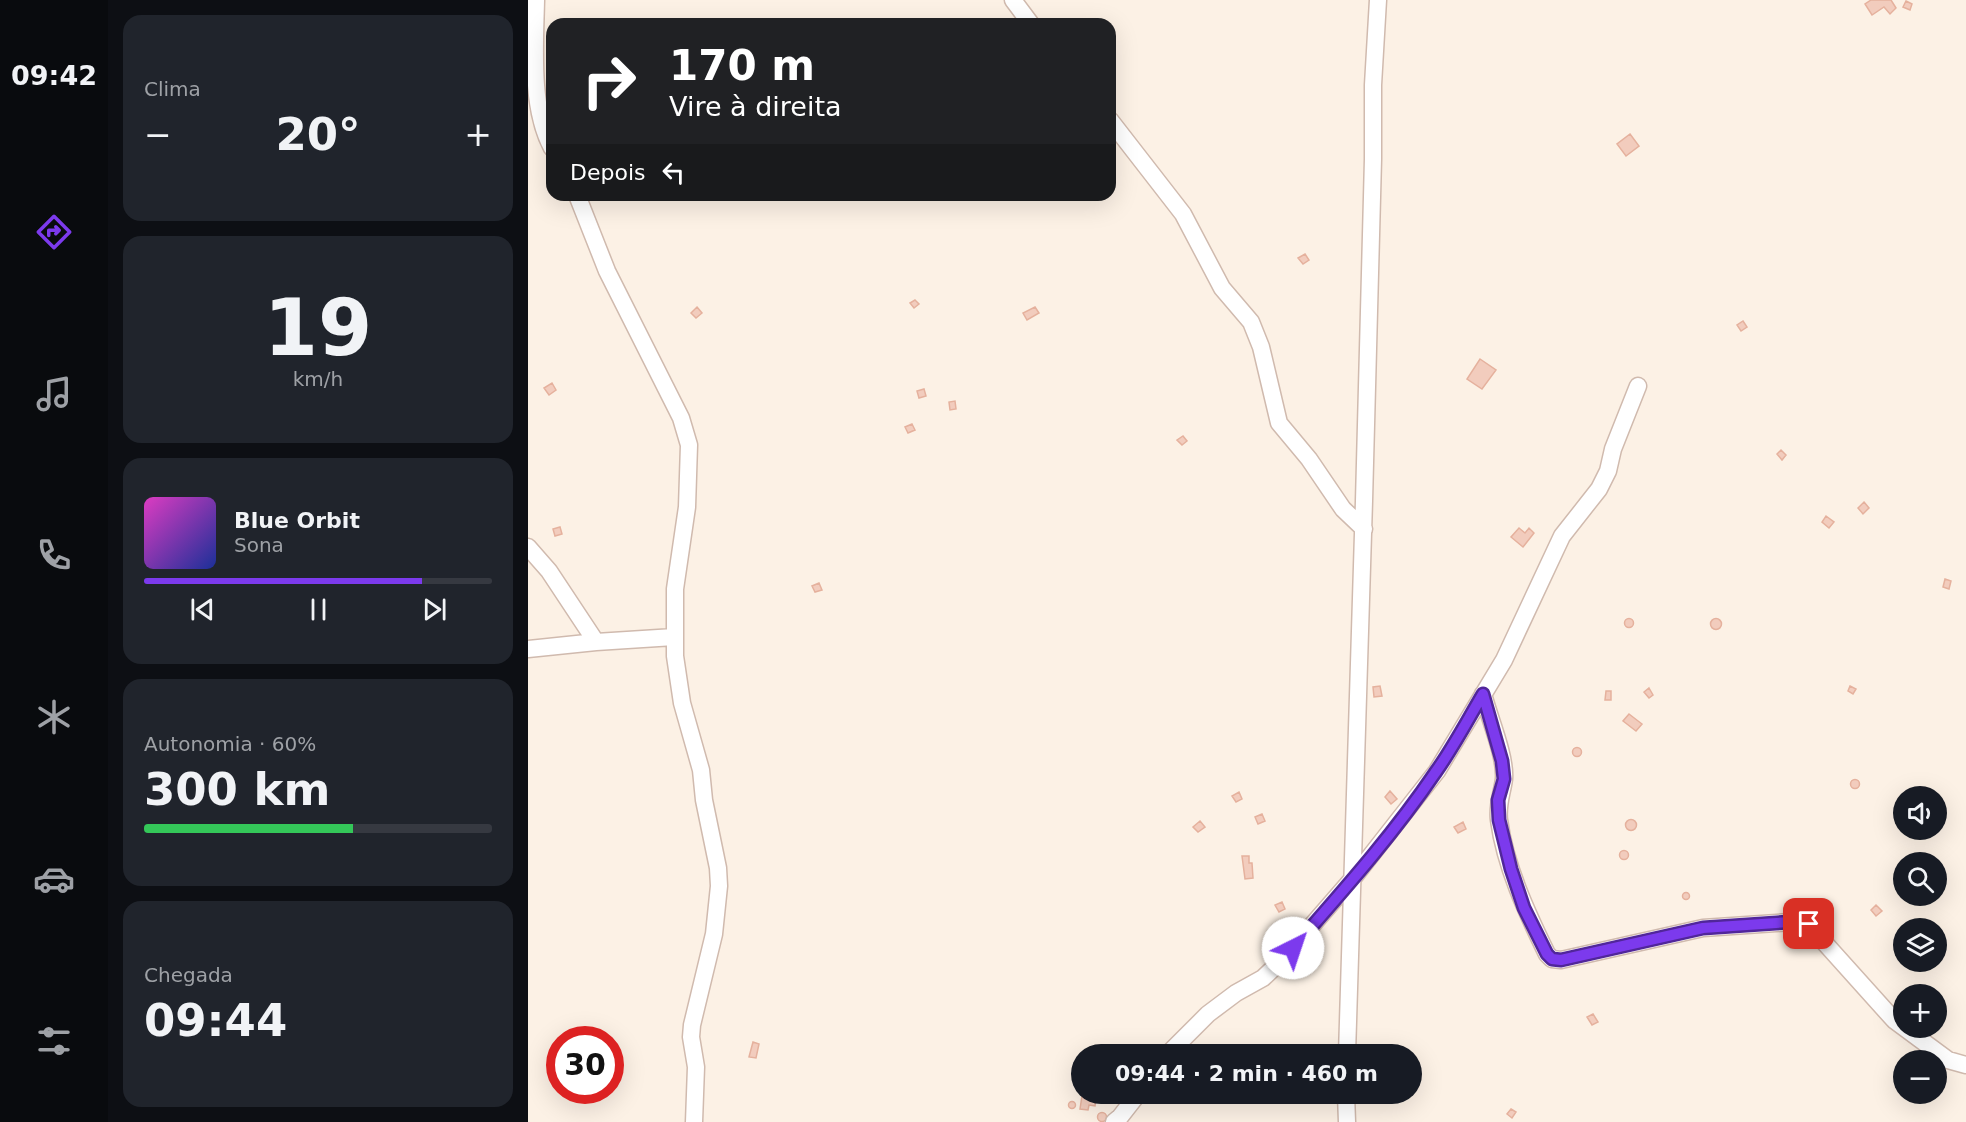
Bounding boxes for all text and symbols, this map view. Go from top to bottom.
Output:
text: 170 m [669,41,815,90]
icon: right [570,42,648,120]
text: 09:42 [11,60,97,91]
text: Clima [144,77,201,101]
text: Vire à direita [669,91,842,122]
text: 20° [275,108,361,161]
text: − [144,115,172,154]
text: + [464,115,492,154]
icon: left [657,156,690,189]
text: Depois [570,160,645,185]
icon: directions [33,211,75,253]
text: 19 [264,283,372,373]
text: km/h [293,367,343,391]
icon: music [33,373,75,415]
text: Blue Orbit [234,508,360,533]
text: Sona [234,533,284,557]
icon: phone [33,534,75,576]
icon: previous [186,593,219,626]
icon: pause [302,593,335,626]
icon: next [418,593,451,626]
icon: climate [33,696,75,738]
text: Autonomia · 60% [144,732,316,756]
text: 300 km [144,763,330,816]
map controls [1893,786,1947,1104]
button: sound [1893,786,1947,840]
button: search [1893,852,1947,906]
icon: car [33,858,75,900]
pin [1783,898,1834,949]
icon: arrive [1792,907,1825,940]
position arrow [1261,916,1325,980]
button: layers [1893,918,1947,972]
text: Chegada [144,963,233,987]
button: + [1893,984,1947,1038]
text: 09:44 [144,994,287,1047]
icon: filters [33,1020,75,1062]
speed limit sign: 30 [546,1026,624,1104]
button: − [1893,1050,1947,1104]
text: 09:44 · 2 min · 460 m [1115,1061,1378,1086]

